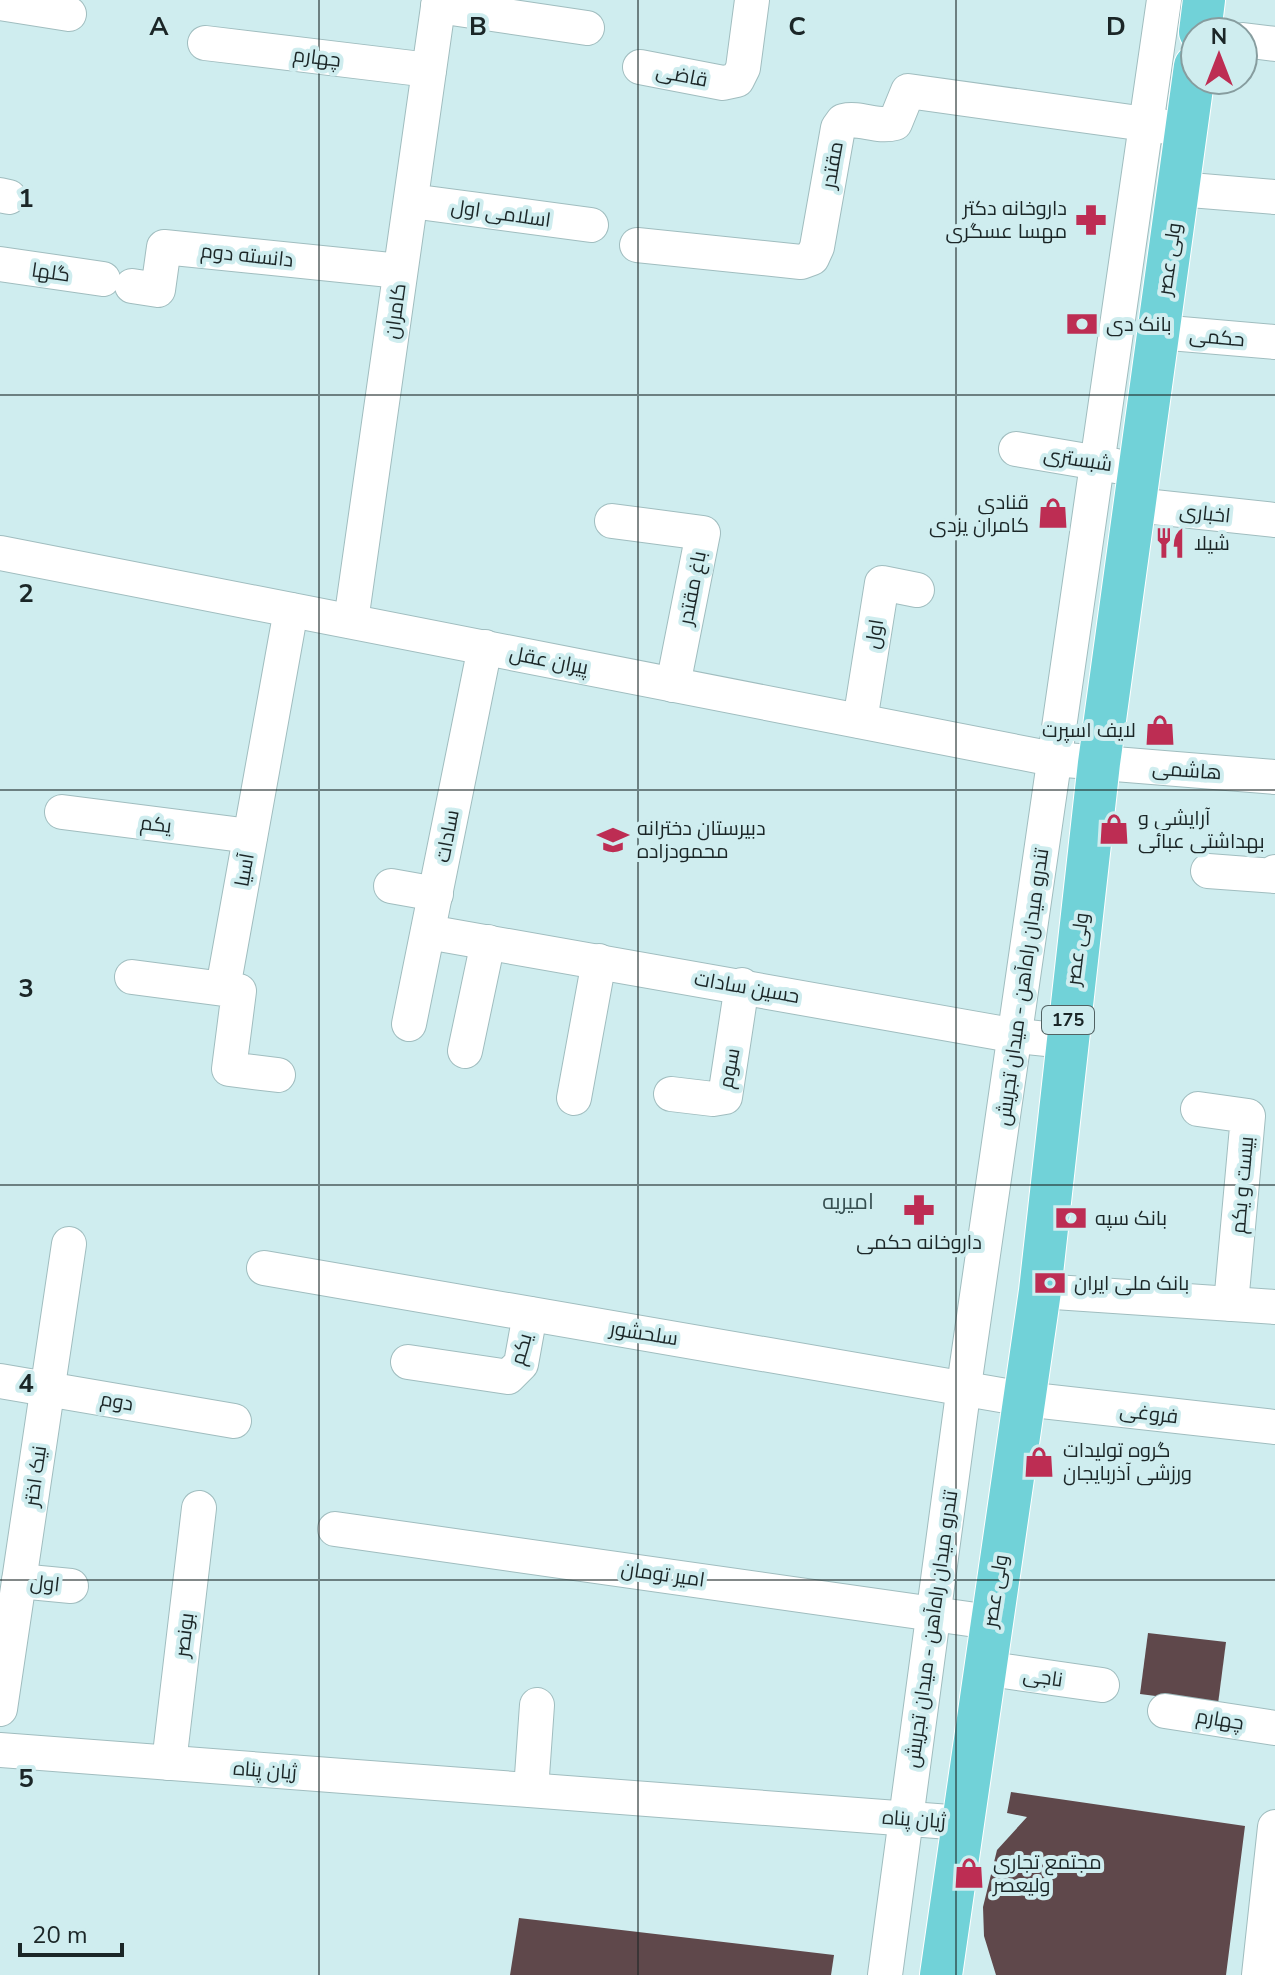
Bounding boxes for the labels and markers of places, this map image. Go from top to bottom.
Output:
place label: داروخانه دکتر مهسا عسگری [946,195,1067,245]
pharmacy icon: داروخانه دکتر مهسا عسگری [1074,203,1108,237]
bank icon: بانک دی [1065,307,1099,341]
place label: بانک دی [1106,311,1172,338]
place label: قنادی کامران یزدی [929,489,1029,539]
shop icon: قنادی کامران یزدی [1036,496,1070,530]
restaurant icon: شیلا [1153,526,1187,560]
place label: شیلا [1194,530,1230,557]
shop icon: لایف اسپرت [1143,713,1177,747]
place label: لایف اسپرت [1042,717,1136,744]
place label: آرایشی و بهداشتی عبائی [1138,805,1265,855]
shop icon: آرایشی و بهداشتی عبائی [1097,812,1131,846]
place label: دبیرستان دخترانه محمودزاده [637,815,766,865]
school or university icon: دبیرستان دخترانه محمودزاده [596,823,630,857]
pharmacy icon: داروخانه حکمی [902,1193,936,1227]
bank icon: بانک سپه [1054,1201,1088,1235]
place label: بانک سپه [1095,1205,1167,1232]
place label: داروخانه حکمی [856,1229,982,1256]
bank icon: بانک ملی ایران [1033,1266,1067,1300]
place label: بانک ملی ایران [1074,1270,1189,1297]
place label: گروه تولیدات ورزشی آذربایجان [1063,1437,1192,1487]
shop icon: گروه تولیدات ورزشی آذربایجان [1022,1445,1056,1479]
place label: مجتمع تجاری ولیعصر [992,1849,1102,1899]
shop icon: مجتمع تجاری ولیعصر [952,1856,986,1890]

